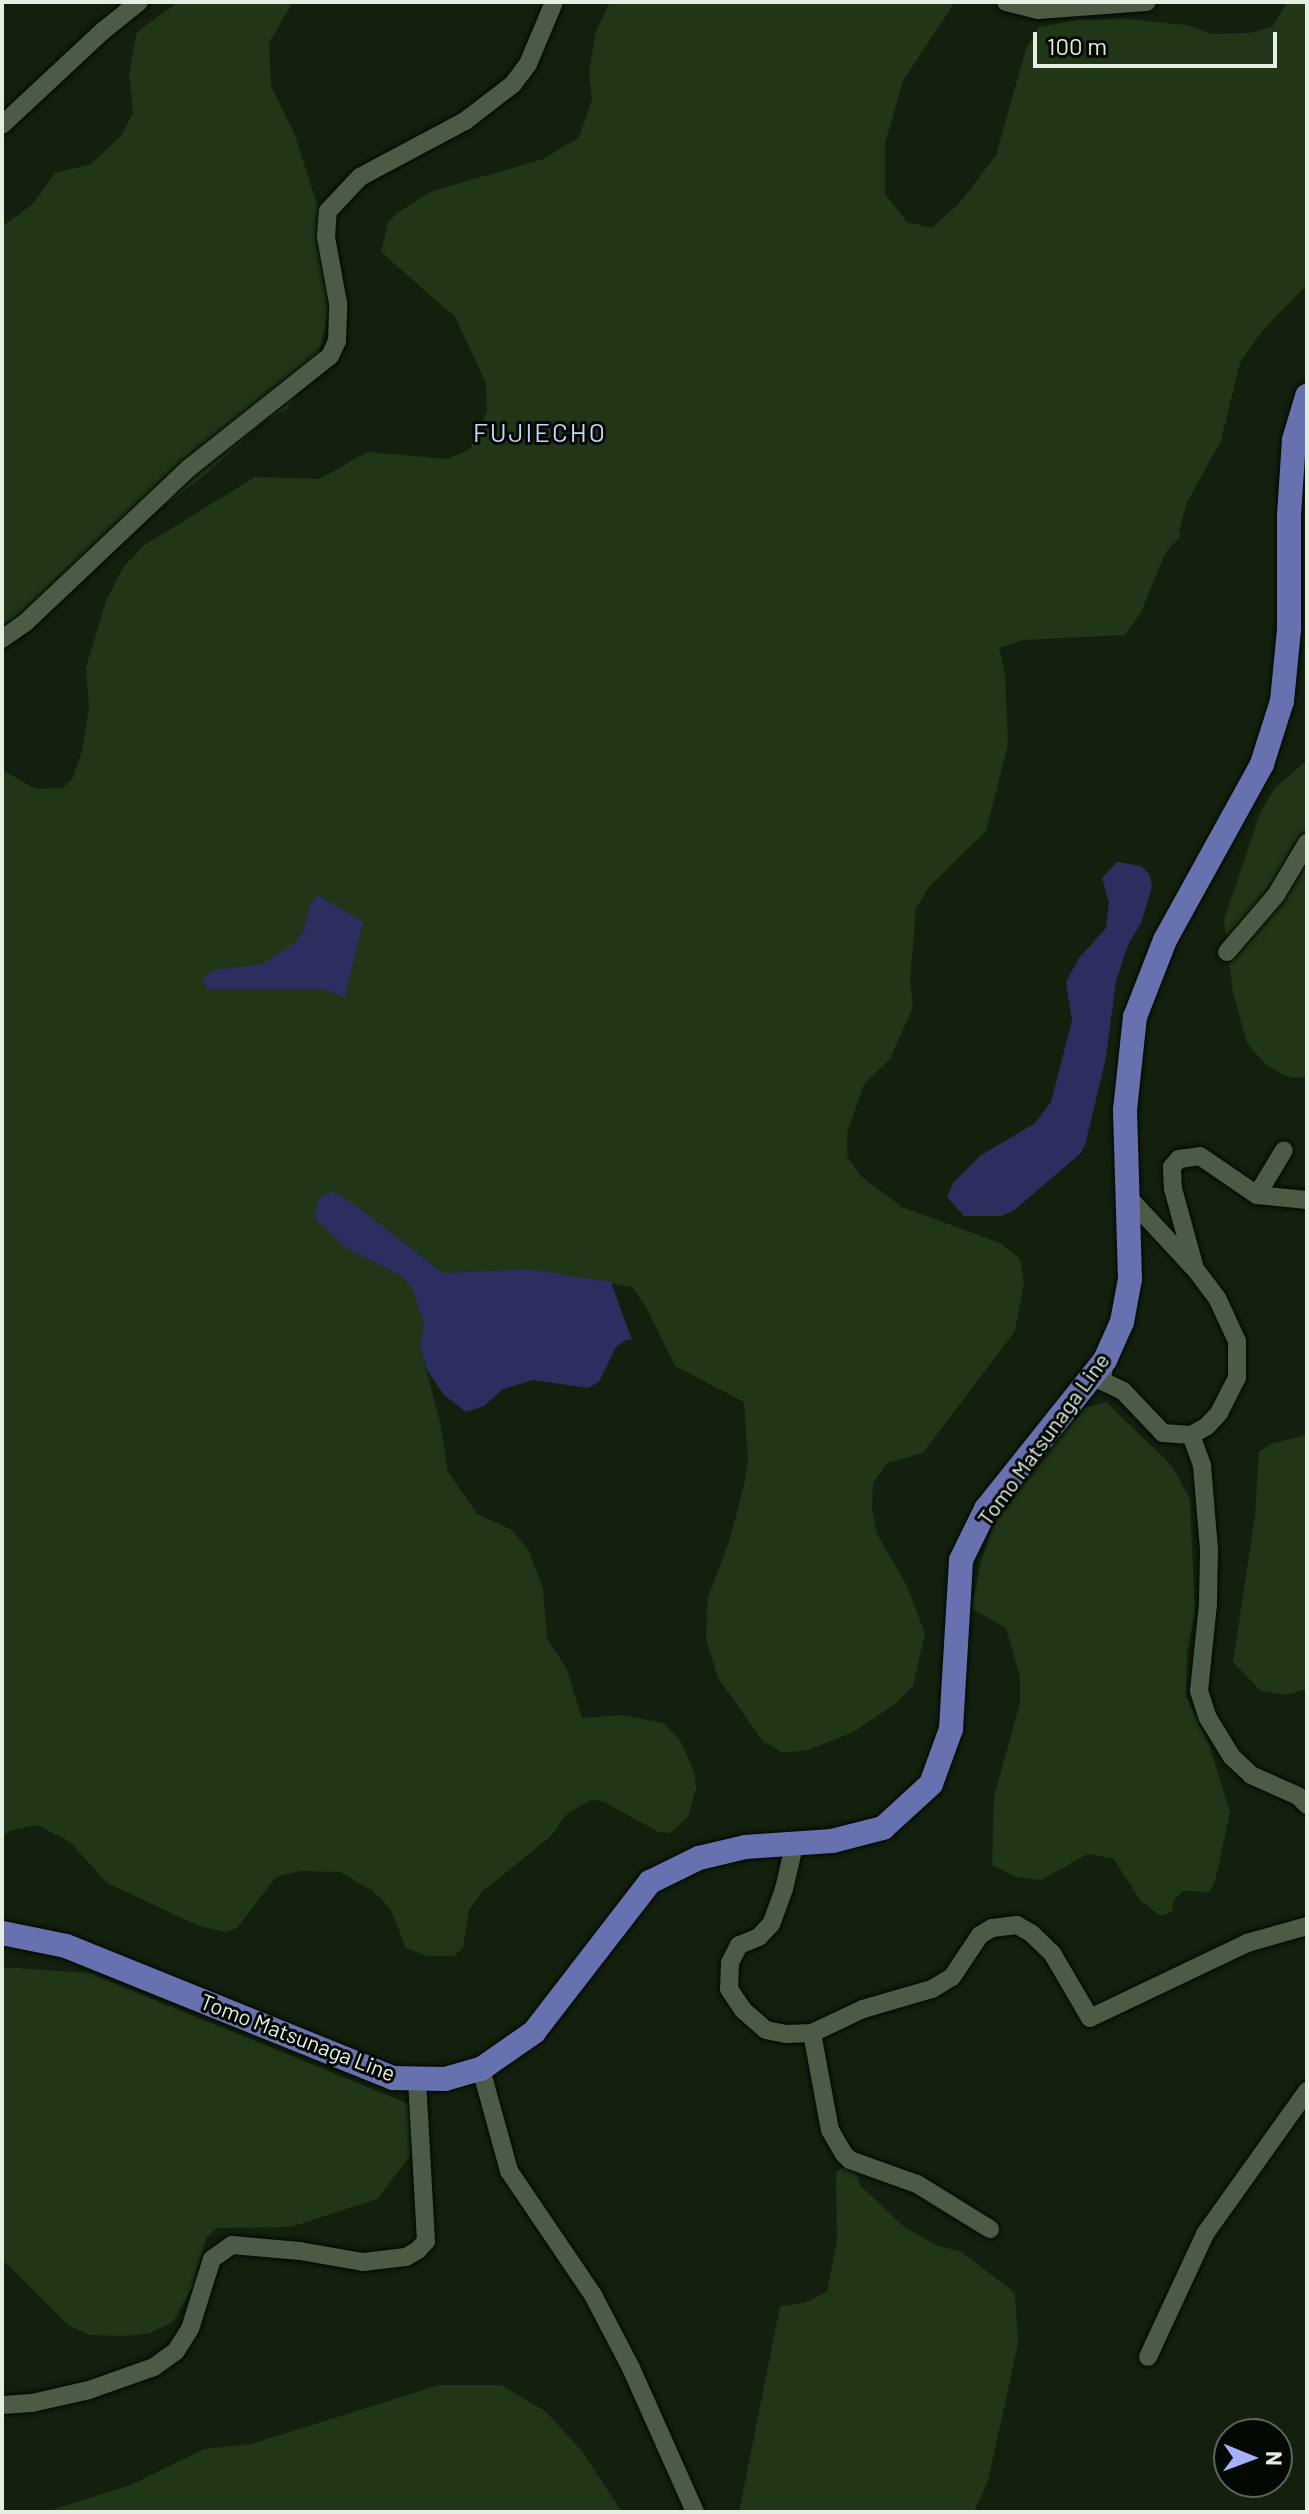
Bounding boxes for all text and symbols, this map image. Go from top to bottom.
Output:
scale bar [1037,16,1281,66]
text: 100 m [1047,31,1107,60]
district label: FUJIECHO [473,416,607,448]
street label: Tomo Matsunaga Line [972,1348,1114,1530]
street label: Tomo Matsunaga Line [197,1988,399,2086]
north arrow [1213,2418,1293,2498]
text: N [1262,2451,1288,2466]

